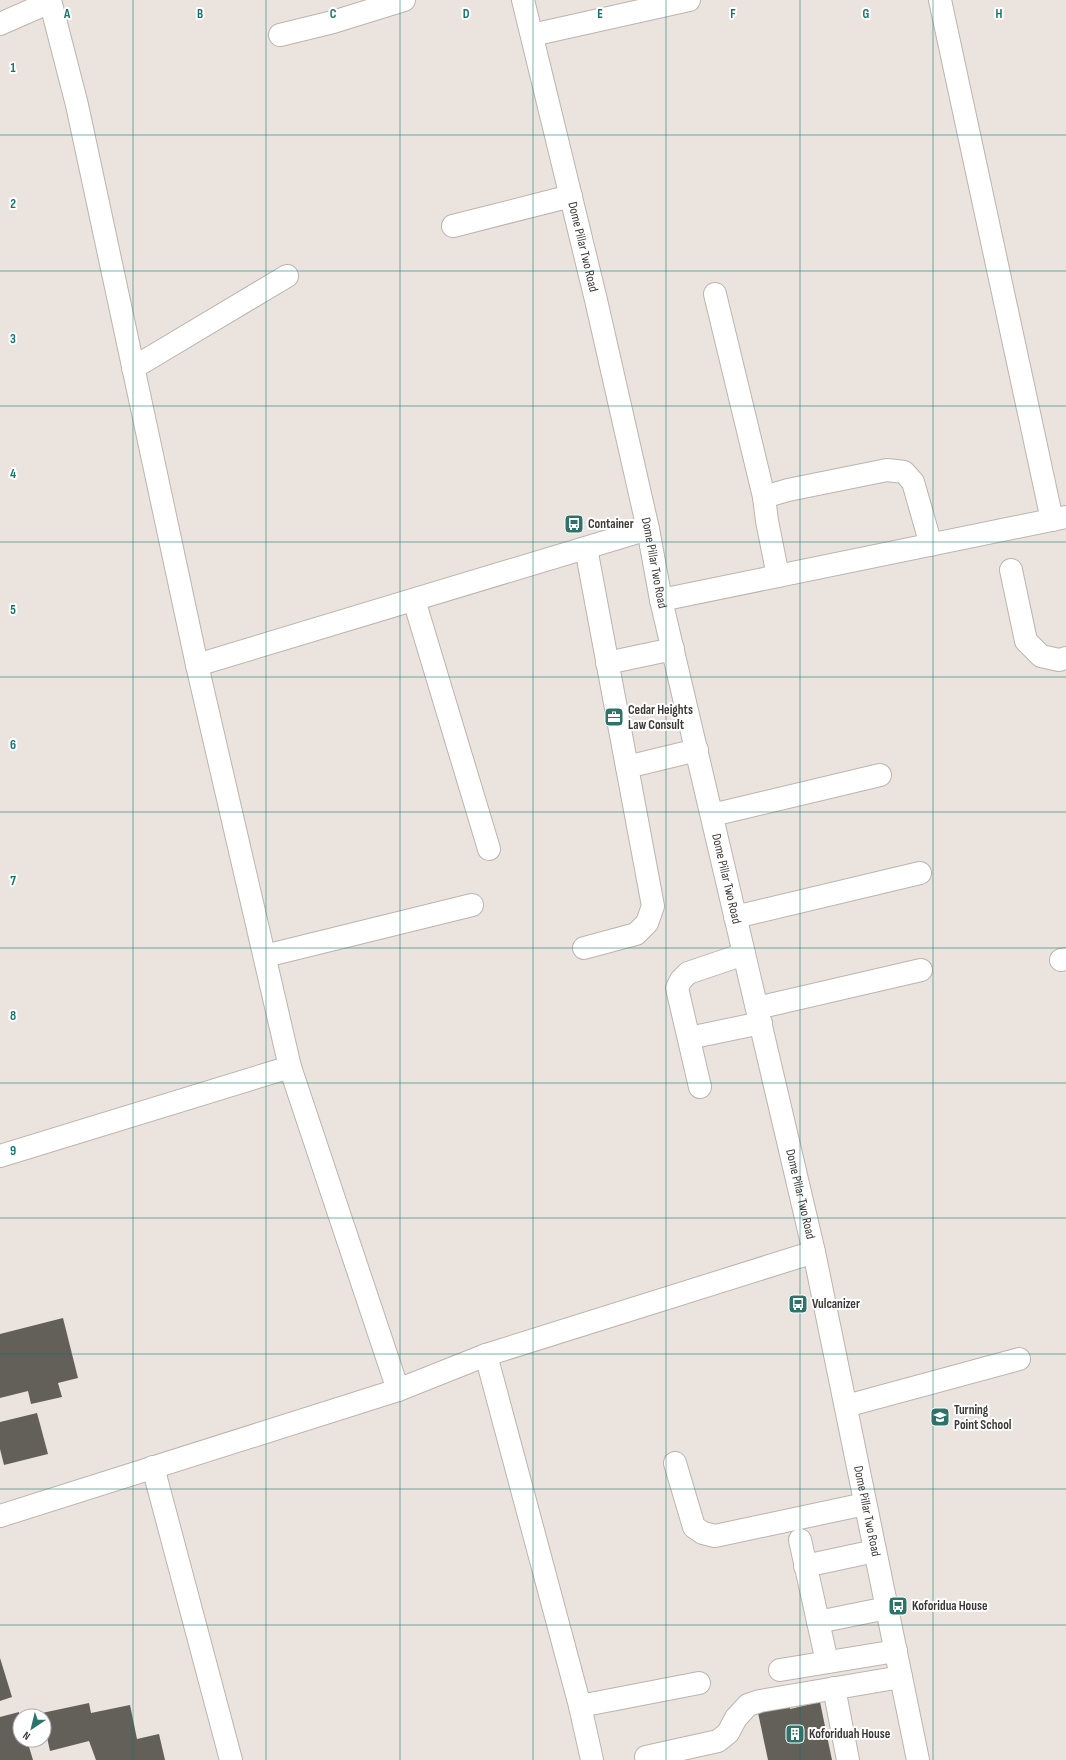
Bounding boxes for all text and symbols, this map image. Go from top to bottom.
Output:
text: A [63,6,71,22]
text: B [197,6,203,22]
text: C [330,6,337,22]
text: D [463,6,470,22]
text: E [597,6,603,22]
text: F [730,6,736,22]
text: G [863,6,870,22]
text: H [996,6,1003,22]
text: 1 [10,60,16,76]
text: 2 [10,196,16,212]
street label: Dome Pillar Two Road [564,200,602,293]
text: 3 [10,331,16,347]
text: 4 [10,466,16,482]
bus stop icon: Container [563,513,585,535]
place label: Container [588,516,634,532]
street label: Dome Pillar Two Road [638,516,671,610]
text: 5 [10,602,16,618]
place label: Cedar Heights Law Consult [628,702,693,733]
office icon: Cedar Heights Law Consult [603,706,625,728]
text: 6 [10,737,16,753]
street label: Dome Pillar Two Road [708,832,745,925]
text: 7 [10,873,16,889]
text: 8 [10,1008,16,1024]
text: 9 [10,1143,16,1159]
street label: Dome Pillar Two Road [782,1147,819,1241]
bus stop icon: Vulcanizer [787,1293,809,1315]
place label: Vulcanizer [812,1296,860,1312]
place label: Turning Point School [954,1402,1012,1433]
school or university icon: Turning Point School [929,1406,951,1428]
street label: Dome Pillar Two Road [850,1464,884,1558]
bus stop icon: Koforidua House [887,1595,909,1617]
place label: Koforidua House [912,1598,988,1614]
north arrow [12,1708,52,1748]
building icon: Koforiduah House [784,1723,806,1745]
place label: Koforiduah House [809,1726,891,1742]
text: N [20,1729,33,1743]

